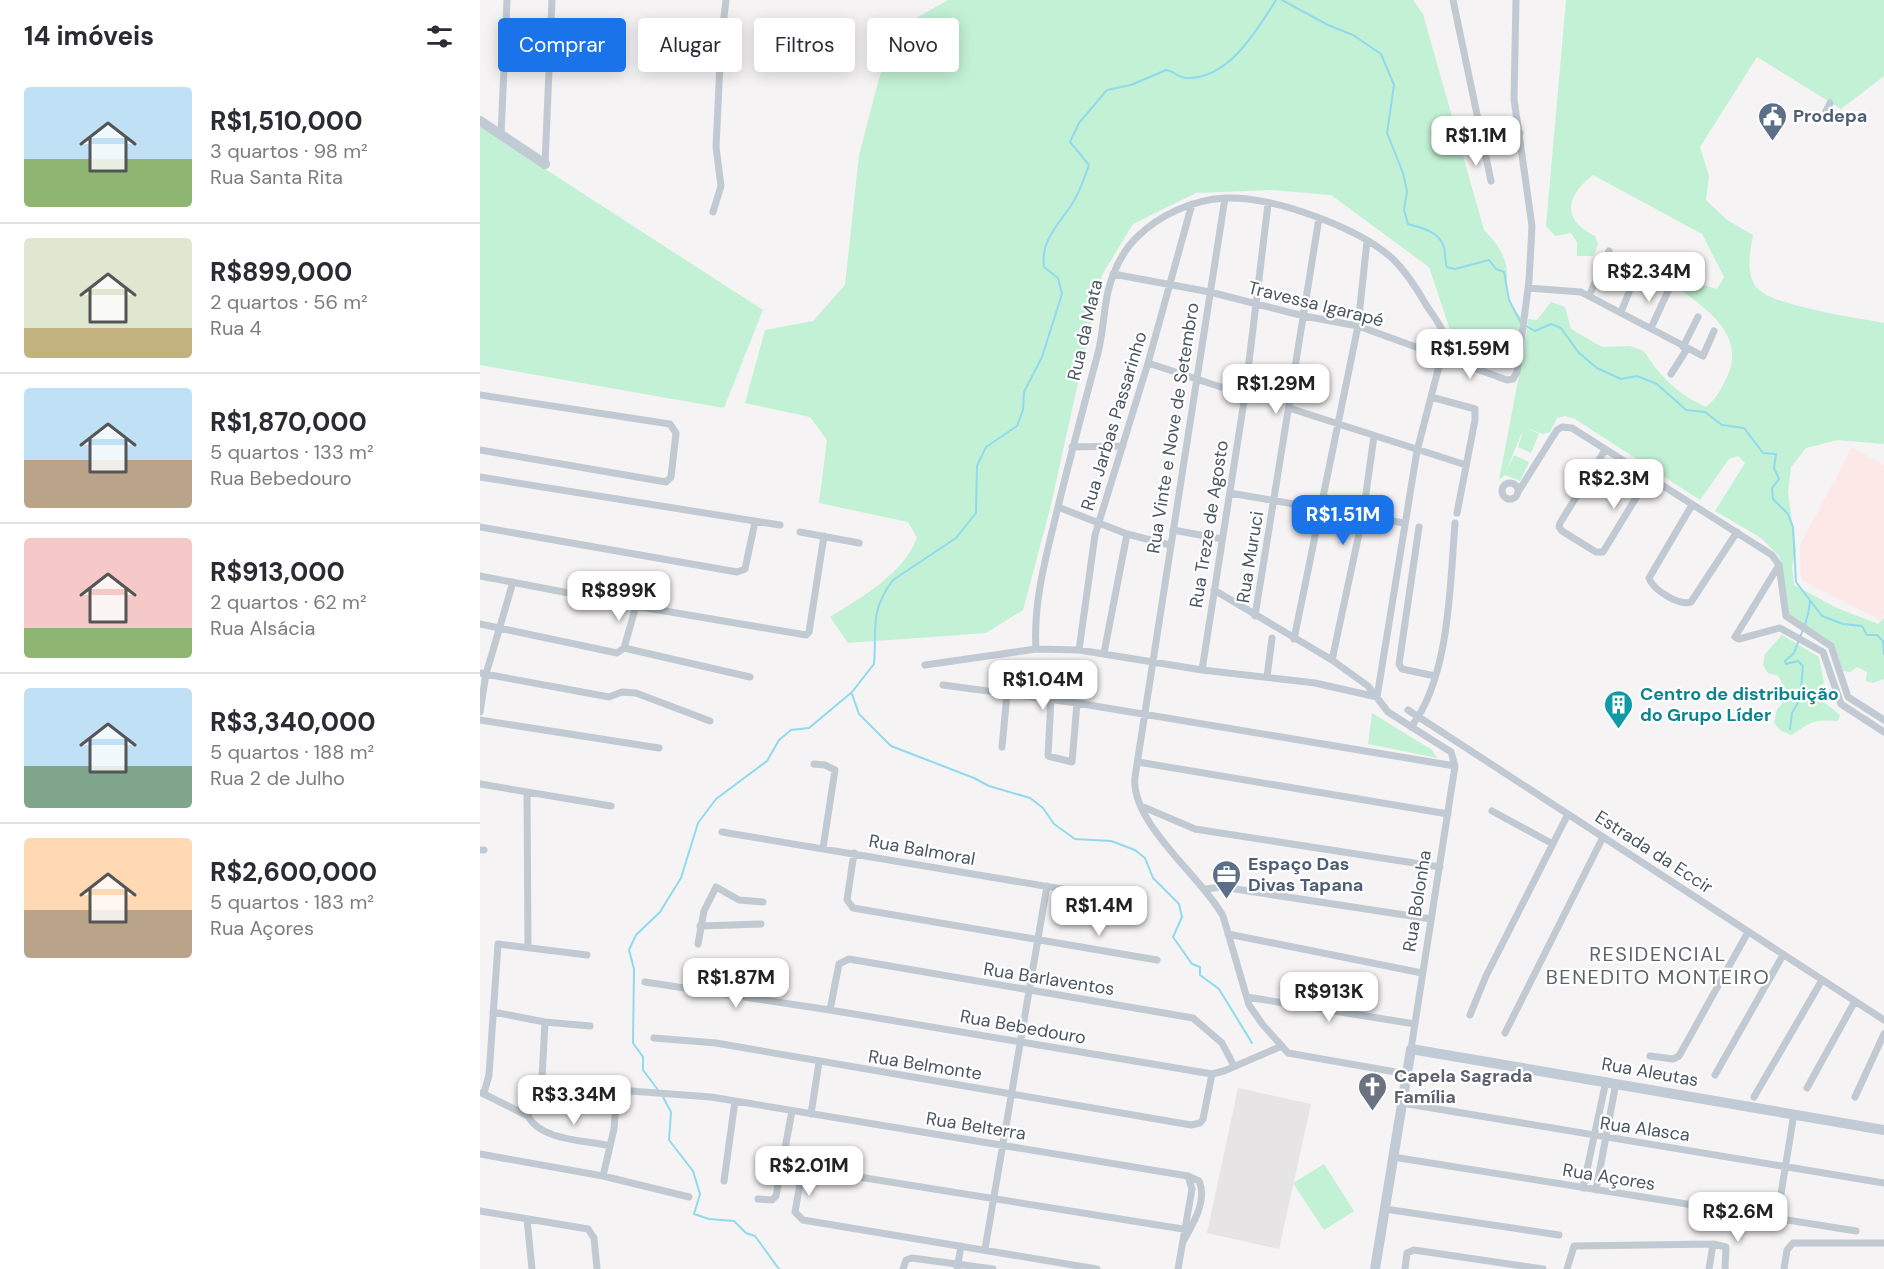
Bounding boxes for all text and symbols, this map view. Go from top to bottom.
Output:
chip: Comprar [498,18,626,72]
chip: Alugar [638,18,742,72]
chip: Filtros [754,18,855,72]
chip: Novo [867,18,959,72]
text: 14 imóveis [24,19,154,53]
icon: filters [423,20,456,53]
public building icon: Prodepa [1756,100,1788,142]
text: R$1,510,000 [210,104,362,138]
place label: Prodepa [1793,104,1867,128]
icon: home [72,111,144,183]
pin: R$1.1M [1427,116,1525,167]
text: R$1.1M [1445,122,1507,148]
text: 3 quartos · 98 m² [210,138,368,164]
text: Rua Santa Rita [210,164,343,190]
pin: R$2.34M [1594,252,1704,303]
text: R$899,000 [210,255,352,289]
text: R$2.34M [1607,258,1691,284]
icon: home [72,262,144,334]
street label: Travessa Igarapé [1246,276,1386,332]
street label: Rua da Mata [1062,277,1108,383]
text: 2 quartos · 56 m² [210,289,368,315]
street label: Rua Vinte e Nove de Setembro [1141,301,1205,555]
text: Rua 4 [210,315,262,341]
street label: Rua Jarbas Passarinho [1075,329,1153,513]
pin: R$1.59M [1415,329,1525,380]
text: R$1.59M [1430,335,1510,361]
pin: R$1.29M [1221,364,1331,415]
text: R$1.29M [1237,370,1315,396]
text: R$1,870,000 [210,405,367,439]
icon: home [72,412,144,484]
text: 5 quartos · 133 m² [210,439,373,465]
street label: Rua Treze de Agosto [1184,439,1234,609]
pin: R$2.3M [1565,459,1663,510]
text: Rua Bebedouro [210,465,352,491]
text: R$2.3M [1578,465,1650,491]
pin: R$1.51M [1288,495,1398,546]
text: R$1.51M [1306,501,1380,527]
street label: Rua Muruci [1231,509,1269,605]
text: R$913,000 [210,555,345,589]
icon: home [72,562,144,634]
pin: R$899K [570,571,668,622]
text: R$899K [581,577,657,603]
text: 2 quartos · 62 m² [210,589,366,615]
text: Rua Alsácia [210,615,315,641]
pin: R$1.04M [988,660,1098,711]
text: R$1.04M [1002,666,1084,692]
place label: Centro de distribuição do Grupo Líder [1640,682,1839,727]
building icon: Centro de distribuição do Grupo Líder [1603,688,1635,730]
text: R$3,340,000 [210,705,376,739]
icon: home [72,712,144,784]
text: 5 quartos · 188 m² [210,739,374,765]
text: Rua 2 de Julho [210,765,345,791]
street label: Estrada da Eccir [1591,805,1718,899]
street label: Rua Balmoral [867,829,977,871]
street label: Rua Bolonha [1397,849,1437,953]
place label: Espaço Das Divas Tapana [1248,852,1363,897]
text: R$2,600,000 [210,855,377,889]
office icon: Espaço Das Divas Tapana [1211,858,1243,900]
icon: home [72,862,144,934]
pin: R$1.4M [1050,886,1148,937]
text: 5 quartos · 183 m² [210,889,374,915]
text: R$1.4M [1065,892,1133,918]
text: Rua Açores [210,915,314,941]
district label: RESIDENCIAL BENEDITO MONTEIRO [1546,941,1770,990]
street label: Rua Barlaventos [982,957,1116,1001]
pin: R$1.87M [681,958,791,1009]
text: R$1.87M [697,964,775,990]
pin: R$913K [1280,972,1378,1023]
text: R$913K [1294,978,1364,1004]
street label: Rua Bebedouro [958,1004,1088,1050]
street label: Rua Belmonte [866,1044,984,1086]
street label: Rua Aleutas [1600,1052,1700,1092]
place label: Capela Sagrada Família [1394,1064,1532,1109]
church icon: Capela Sagrada Família [1357,1070,1389,1112]
pin: R$3.34M [519,1075,629,1126]
text: R$3.34M [532,1081,616,1107]
street label: Rua Belterra [924,1106,1028,1146]
street label: Rua Alasca [1599,1111,1691,1147]
pin: R$2.01M [754,1146,864,1197]
text: R$2.01M [769,1152,849,1178]
street label: Rua Açores [1561,1158,1657,1196]
pin: R$2.6M [1689,1192,1787,1243]
text: R$2.6M [1702,1198,1774,1224]

